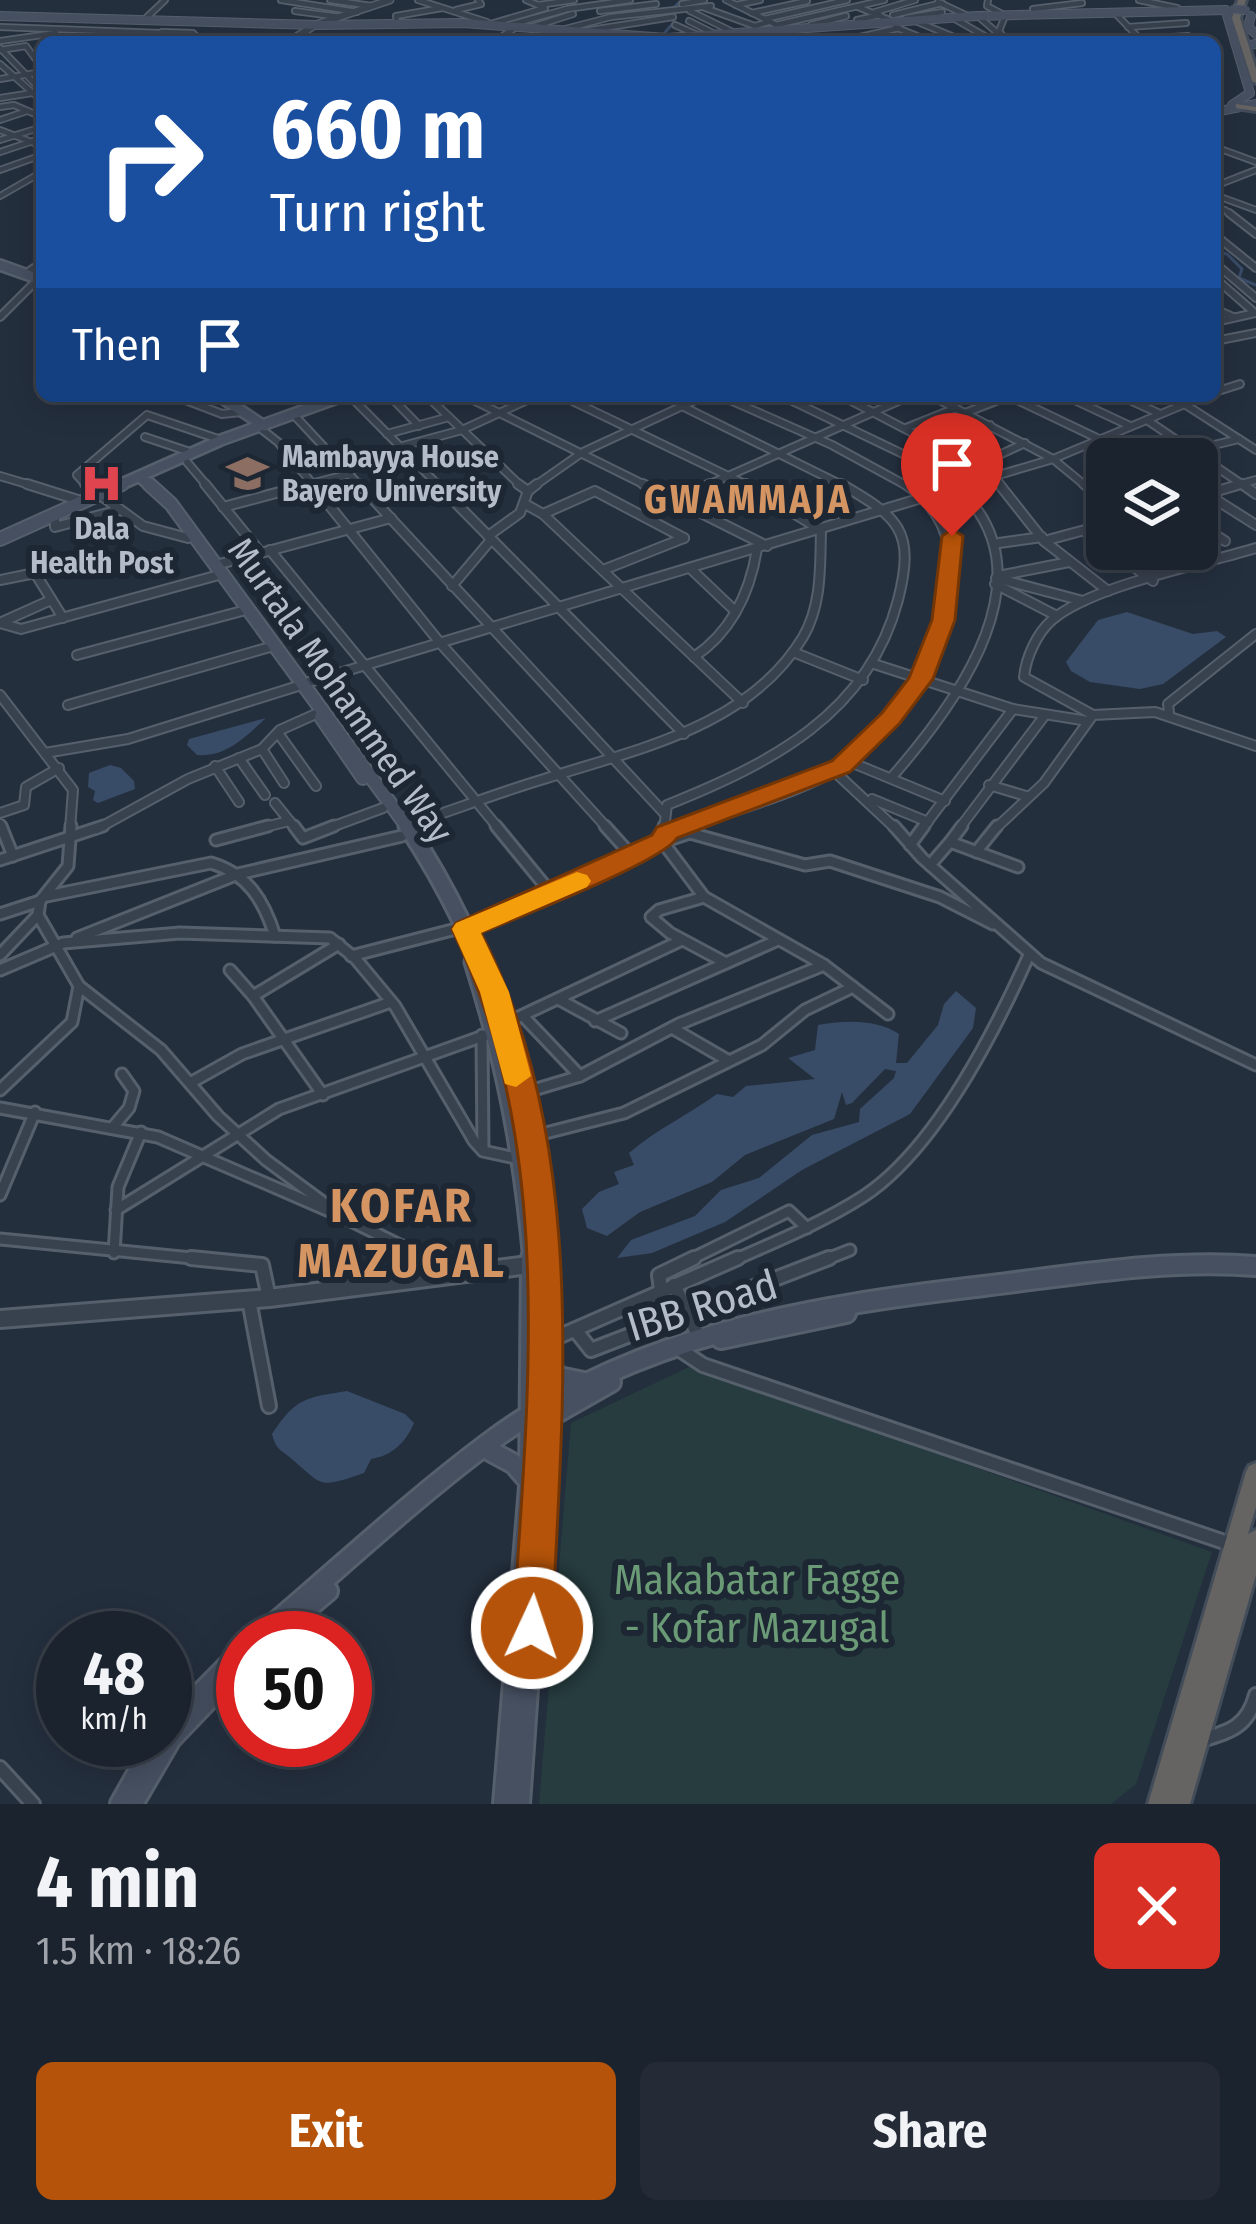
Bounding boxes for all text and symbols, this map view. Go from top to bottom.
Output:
text: 660 m [270,79,485,180]
icon: right [72,84,228,240]
text: Turn right [270,181,485,245]
icon: arrive [187,312,253,378]
text: Then [72,318,163,372]
pin [901,413,1003,536]
icon: arrive [919,431,985,497]
map controls [1086,438,1218,570]
button: layers [1086,438,1218,570]
place label: Mambayya House Bayero University [282,439,502,509]
school or university icon: Mambayya House Bayero University [225,451,271,497]
hospital icon: Dala Health Post [79,460,125,506]
district label: GWAMMAJA [644,477,852,523]
place label: Dala Health Post [30,511,174,581]
street label: Murtala Mohammed Way [218,530,462,852]
district label: KOFAR MAZUGAL [297,1177,507,1290]
street label: IBB Road [621,1260,783,1352]
park label: Makabatar Fagge - Kofar Mazugal [614,1555,900,1653]
position arrow [469,1565,595,1691]
speed limit sign: 50 [216,1611,372,1767]
text: 48 [83,1638,145,1710]
text: km/h [81,1701,147,1737]
text: 4 min [36,1840,199,1926]
button: close [1094,1843,1220,1969]
text: 1.5 km · 18:26 [36,1928,241,1974]
button: Exit [36,2062,616,2200]
button: Share [640,2062,1220,2200]

